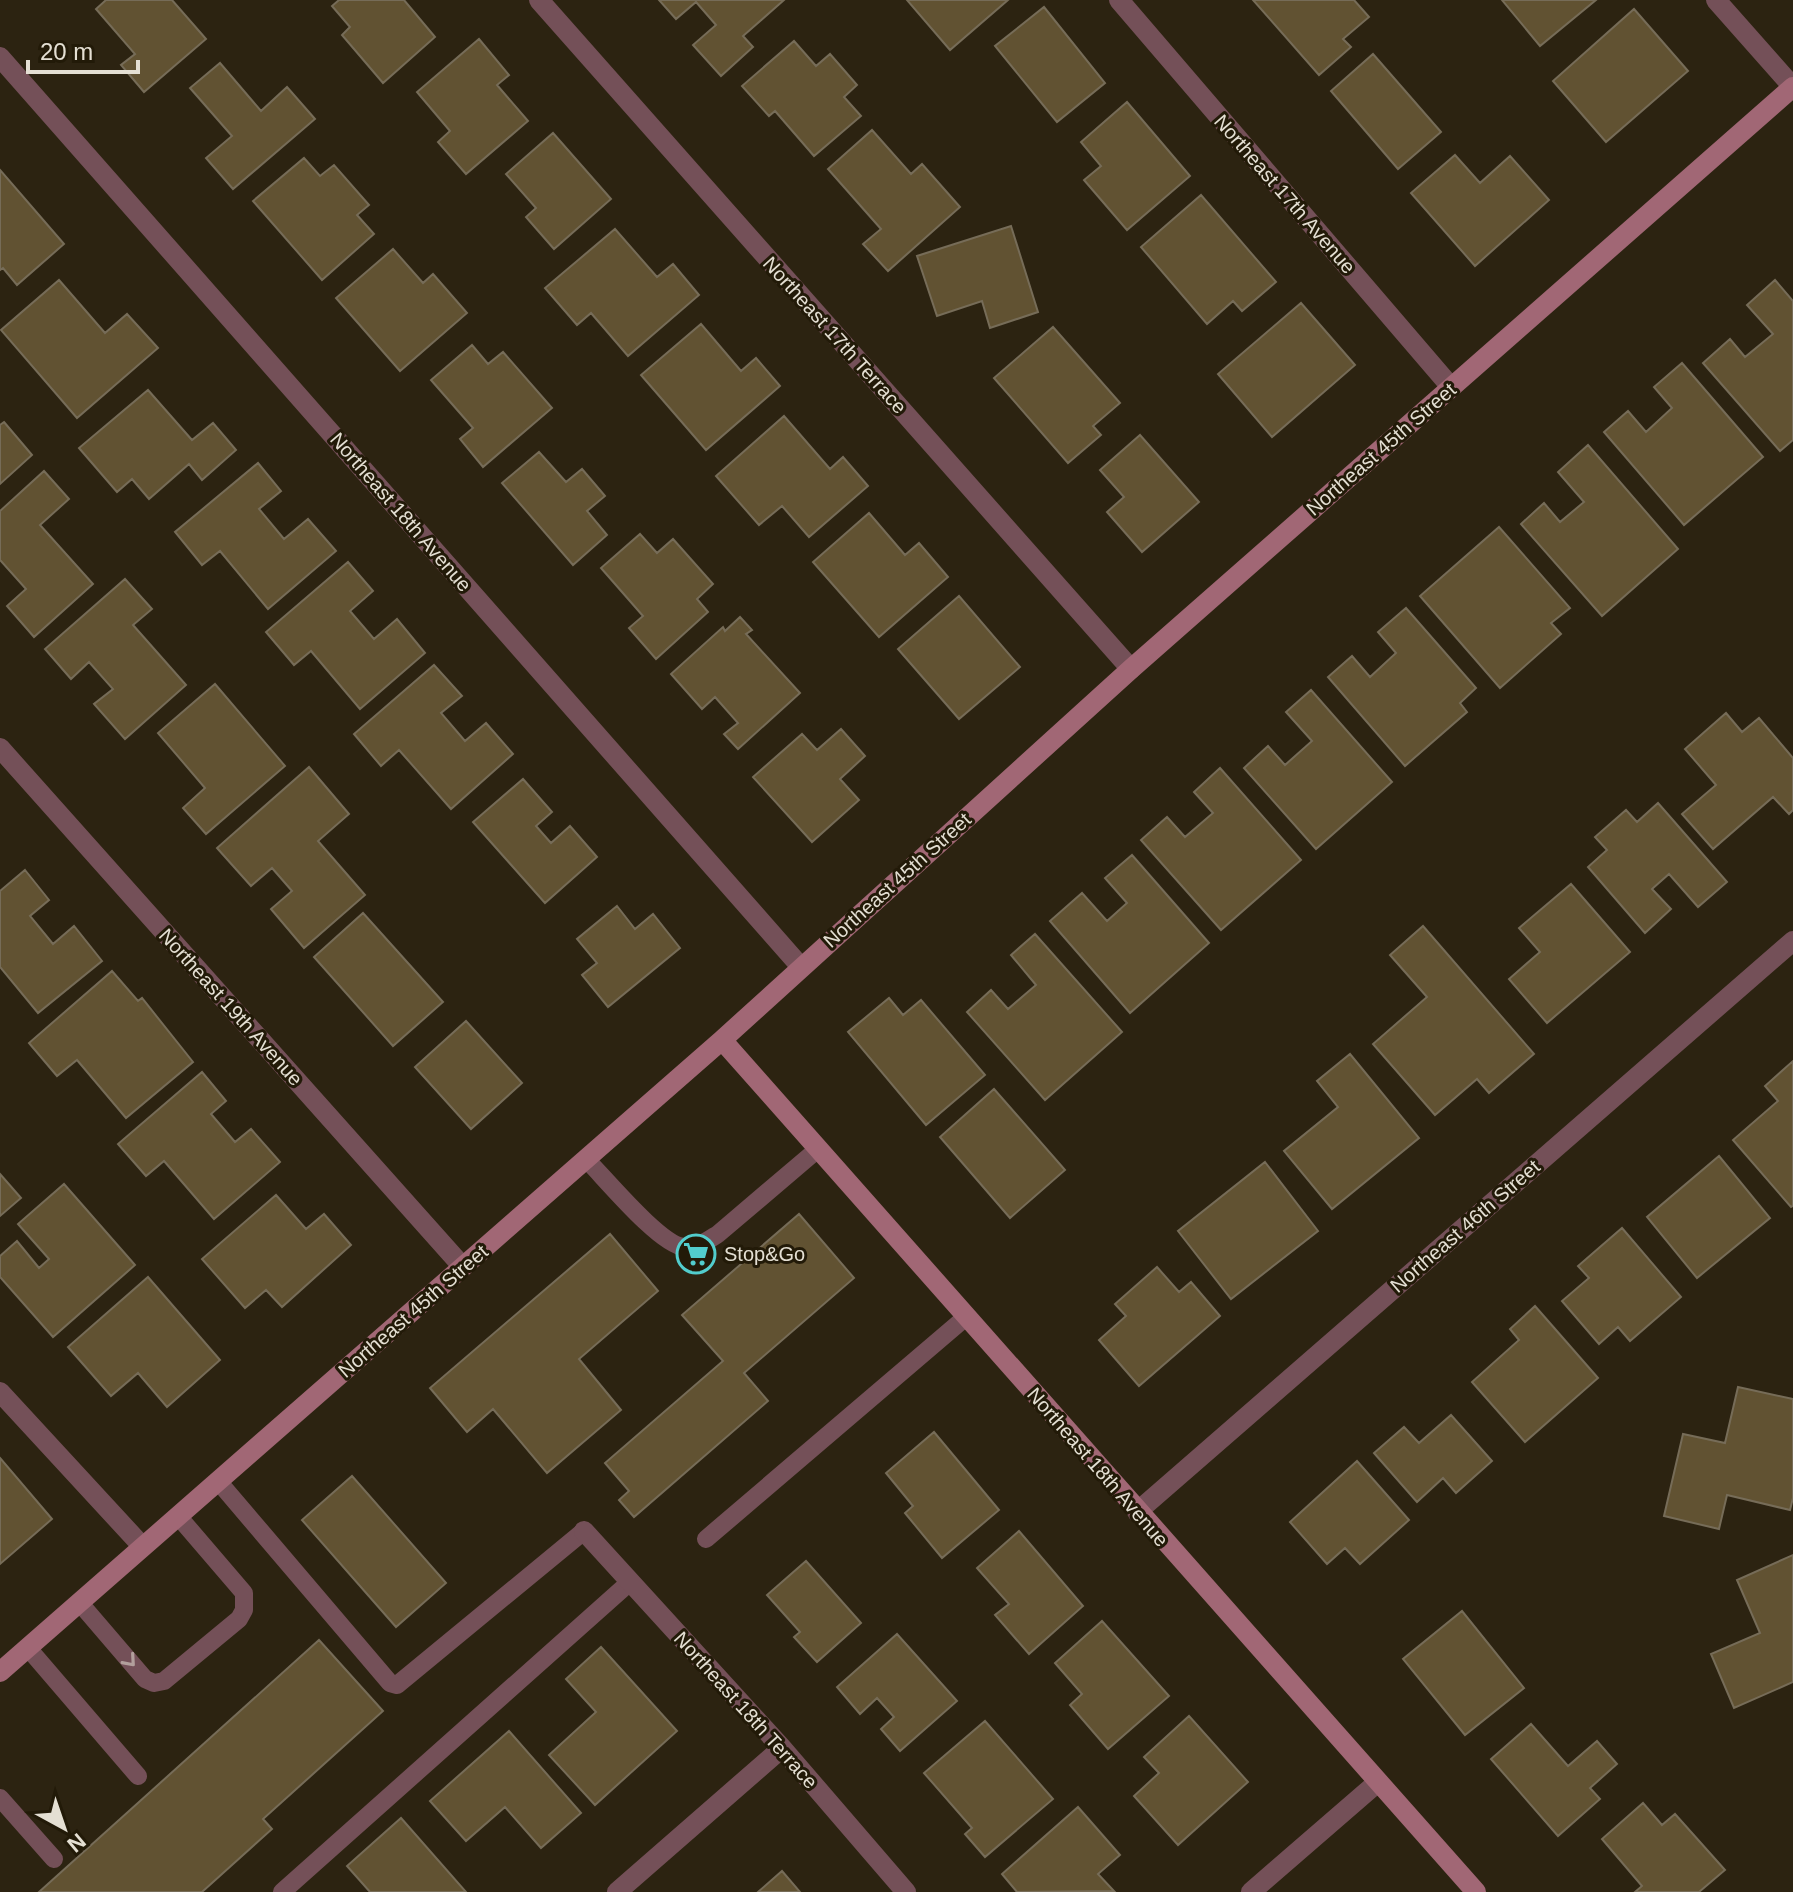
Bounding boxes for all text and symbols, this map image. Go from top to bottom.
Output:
scale bar [28,24,138,74]
text: 20 m [40,38,93,65]
street label: Northeast 17th Avenue [1210,110,1360,278]
street label: Northeast 17th Terrace [759,252,911,418]
street label: Northeast 45th Street [1302,378,1460,520]
street label: Northeast 18th Avenue [326,428,476,596]
street label: Northeast 45th Street [819,808,975,952]
street label: Northeast 19th Avenue [155,924,307,1090]
street label: Northeast 46th Street [1386,1155,1544,1297]
supermarket icon: Stop&Go [675,1233,717,1275]
street label: Northeast 45th Street [334,1240,492,1382]
place label: Stop&Go [724,1243,805,1265]
street label: Northeast 18th Avenue [1023,1383,1173,1551]
street label: Northeast 18th Terrace [670,1627,822,1793]
one-way arrow [120,1652,135,1667]
north arrow [24,1788,104,1868]
text: N [62,1828,91,1858]

